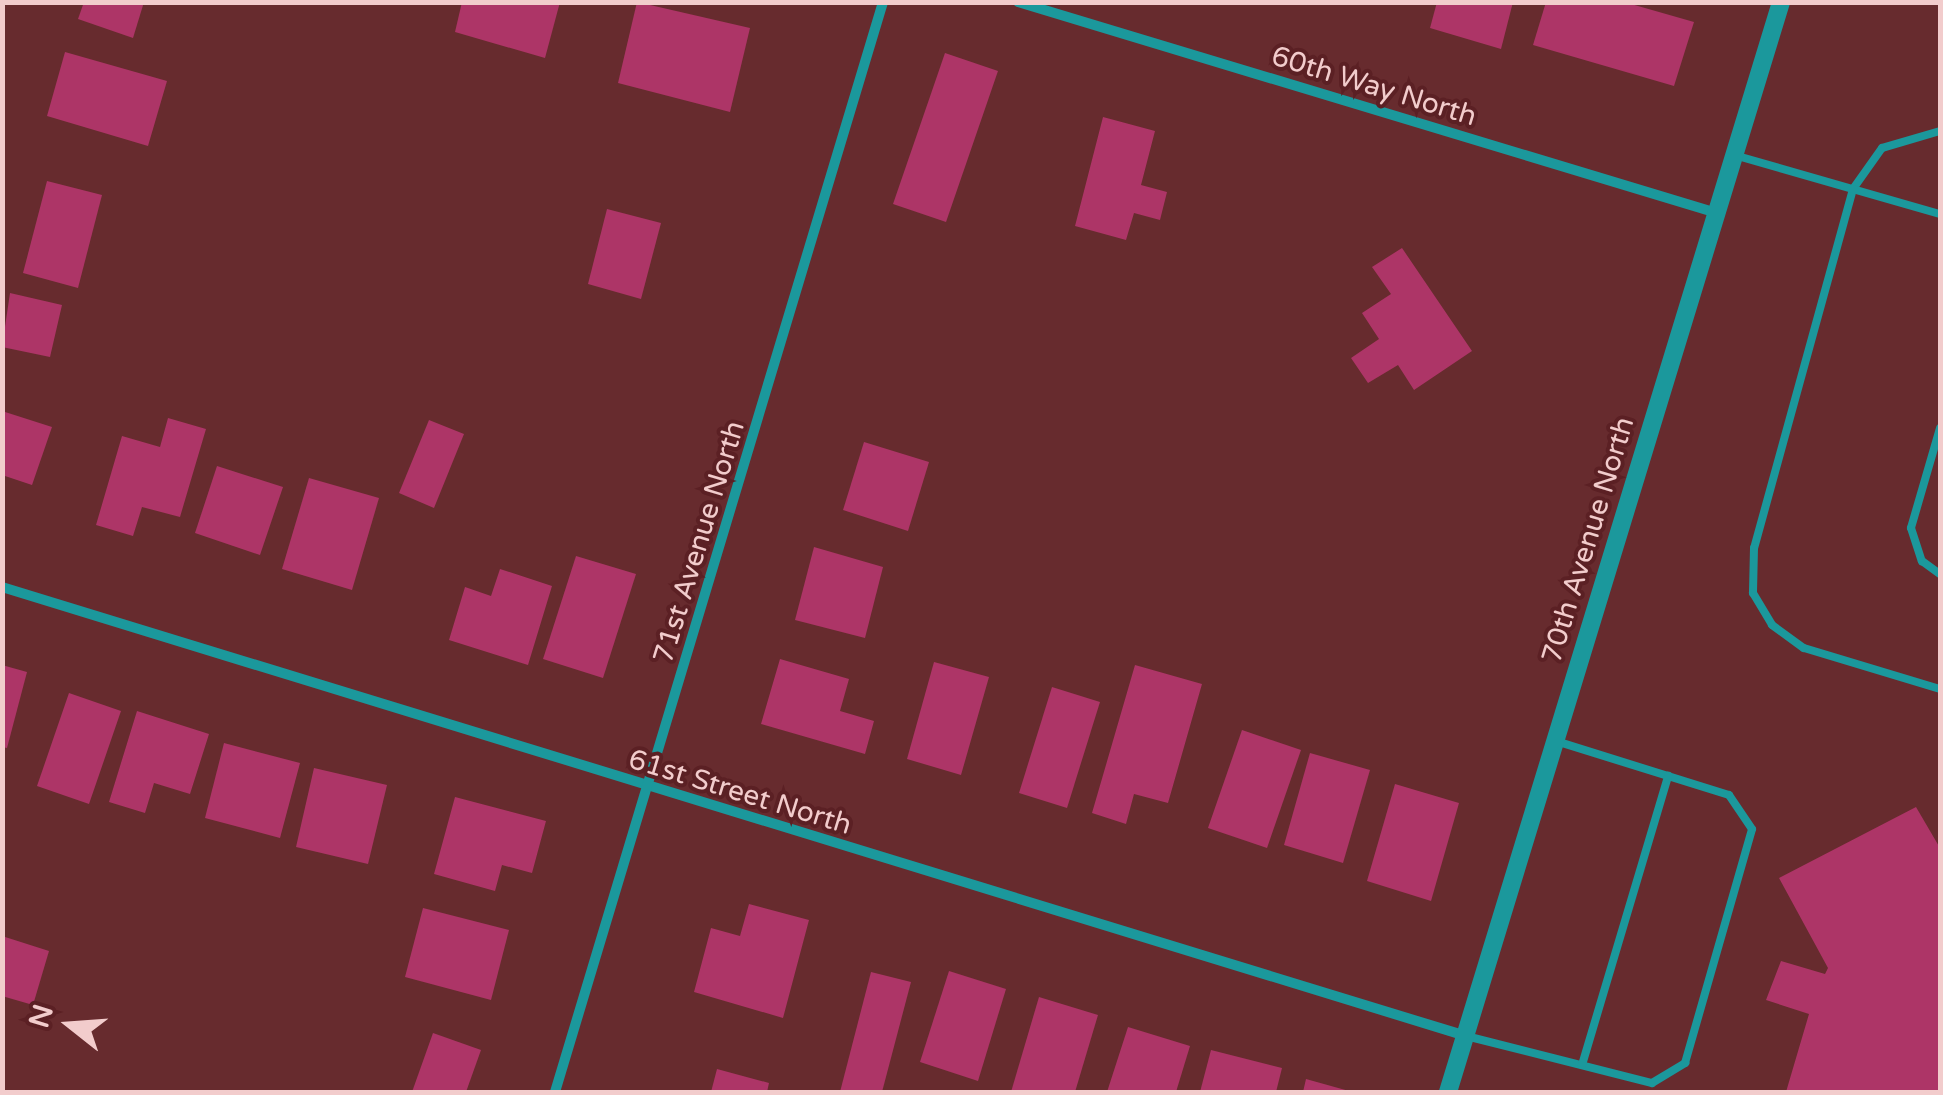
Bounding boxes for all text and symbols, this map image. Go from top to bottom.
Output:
street label: 60th Way North [1267,39,1481,133]
street label: 70th Avenue North [1535,413,1641,667]
street label: 71st Avenue North [646,417,752,667]
street label: 61st Street North [624,742,856,842]
north arrow [20,975,120,1075]
text: N [22,1001,61,1032]

